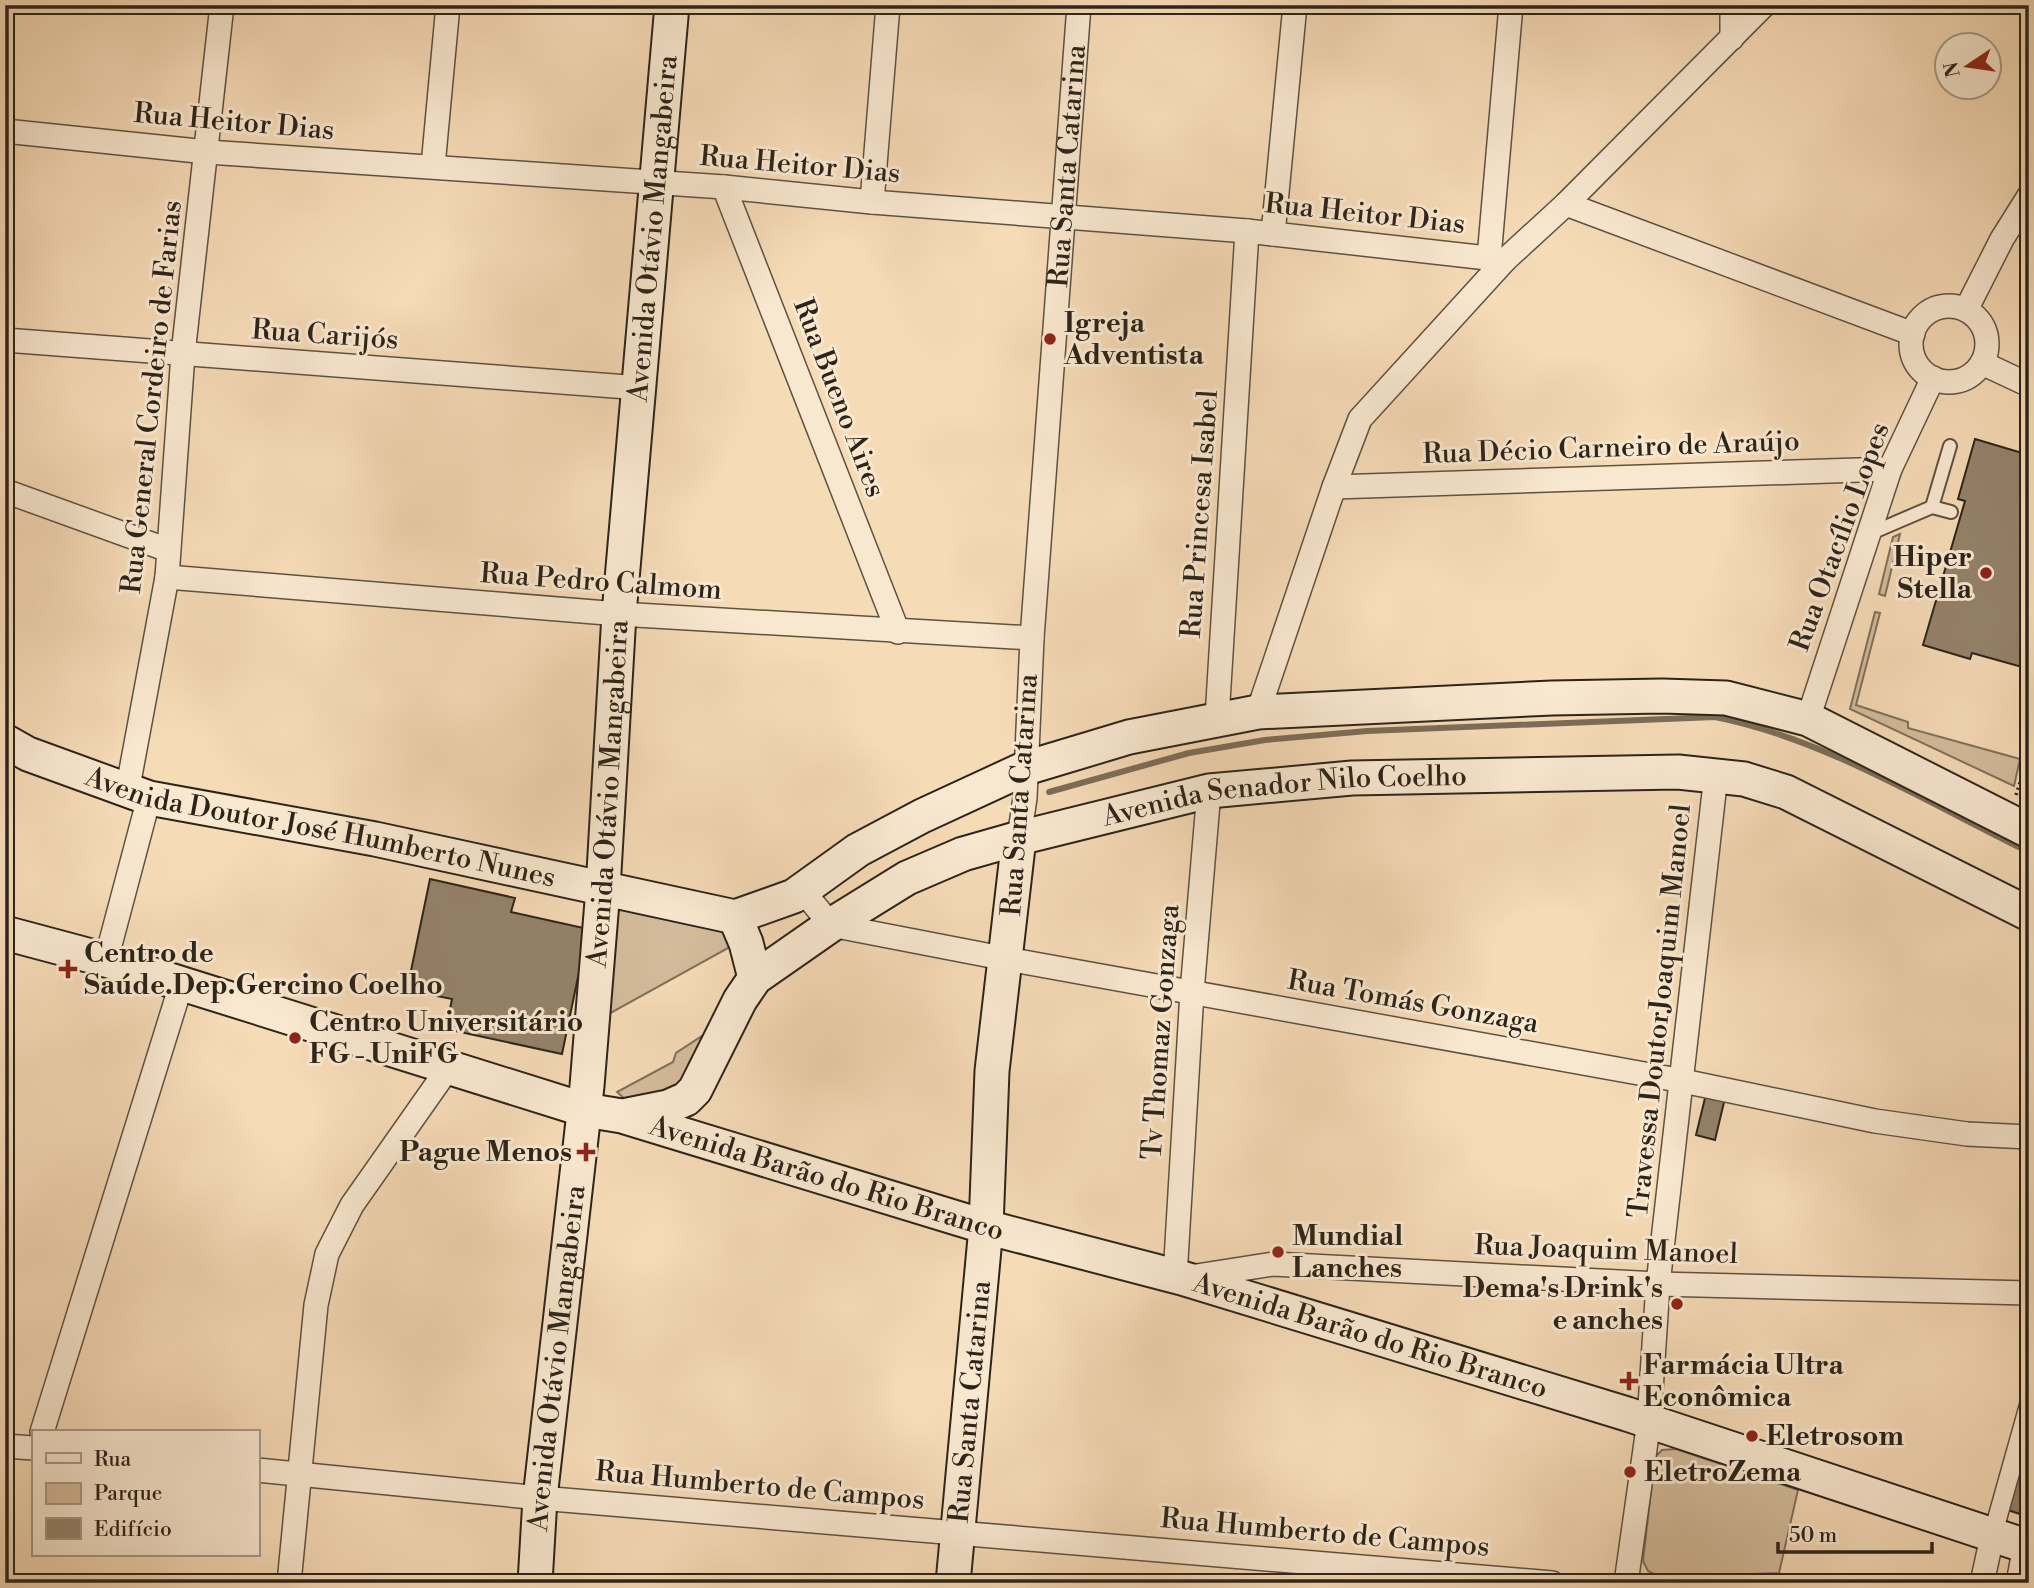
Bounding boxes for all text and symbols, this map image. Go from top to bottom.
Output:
north arrow [1932,32,2002,102]
street label: Rua Santa Catarina [1041,42,1094,289]
street label: Avenida Otávio Mangabeira [620,53,685,404]
text: N [1939,60,1966,80]
street label: Rua Heitor Dias [132,96,336,148]
street label: Rua Heitor Dias [698,139,902,191]
street label: Rua Heitor Dias [1263,186,1467,242]
street label: Rua General Cordeiro de Farias [114,199,190,595]
street label: Rua Bueno Aires [785,294,893,502]
place label: Igreja Adventista [1063,306,1205,373]
street label: Rua Carijós [250,312,400,358]
marker: Igreja Adventista [1042,331,1058,347]
street label: Rua Princesa Isabel [1174,389,1226,639]
street label: Rua Otacílio Lopes [1782,418,1898,656]
street label: Rua Décio Carneiro de Araújo [1422,424,1800,472]
place label: Hiper Stella [1893,540,1973,607]
street label: Rua Pedro Calmom [479,556,723,608]
marker: Hiper Stella [1978,565,1994,581]
street label: Avenida Otávio Mangabeira [579,618,636,970]
street label: Rua Santa Catarina [994,672,1046,918]
street label: Avenida Doutor José Humberto Nunes [80,758,559,895]
street label: Avenida Senador Nilo Coelho [1098,758,1467,834]
street label: Travessa DoutorJoaquim Manoel [1621,802,1699,1220]
street label: Tv Thomaz Gonzaga [1135,902,1187,1161]
place label: Centro de Saúde.Dep.Gercino Coelho [84,936,443,1003]
marker: Centro de Saúde.Dep.Gercino Coelho [58,959,78,979]
street label: Rua Tomás Gonzaga [1285,963,1542,1041]
place label: Centro Universitário FG - UniFG [309,1005,583,1072]
marker: Centro Universitário FG - UniFG [287,1030,303,1046]
street label: Avenida Barão do Rio Branco [644,1108,1008,1248]
place label: Pague Menos [399,1135,572,1170]
marker: Pague Menos [578,1144,594,1160]
street label: Avenida Otávio Mangabeira [521,1182,593,1533]
place label: Mundial Lanches [1292,1219,1403,1286]
street label: Rua Joaquim Manoel [1474,1228,1738,1272]
marker: Mundial Lanches [1270,1244,1286,1260]
street label: Avenida Barão do Rio Branco [1188,1265,1552,1406]
place label: Dema's Drink's e anches [1462,1271,1663,1338]
street label: Rua Santa Catarina [941,1278,999,1525]
marker: Dema's Drink's e anches [1669,1296,1685,1312]
place label: Farmácia Ultra Econômica [1643,1348,1845,1415]
marker: Farmácia Ultra Econômica [1621,1373,1637,1389]
place label: Eletrosom [1766,1419,1905,1454]
marker: Eletrosom [1744,1428,1760,1444]
legend [32,1430,259,1556]
text: Rua [94,1447,131,1473]
street label: Rua Humberto de Campos [594,1454,926,1518]
place label: EletroZema [1644,1455,1802,1490]
marker: EletroZema [1622,1464,1638,1480]
text: Parque [94,1481,162,1507]
street label: Rua Humberto de Campos [1159,1501,1491,1565]
scale bar [1778,1511,1932,1555]
text: Edifício [94,1517,172,1543]
text: 50 m [1789,1523,1837,1549]

